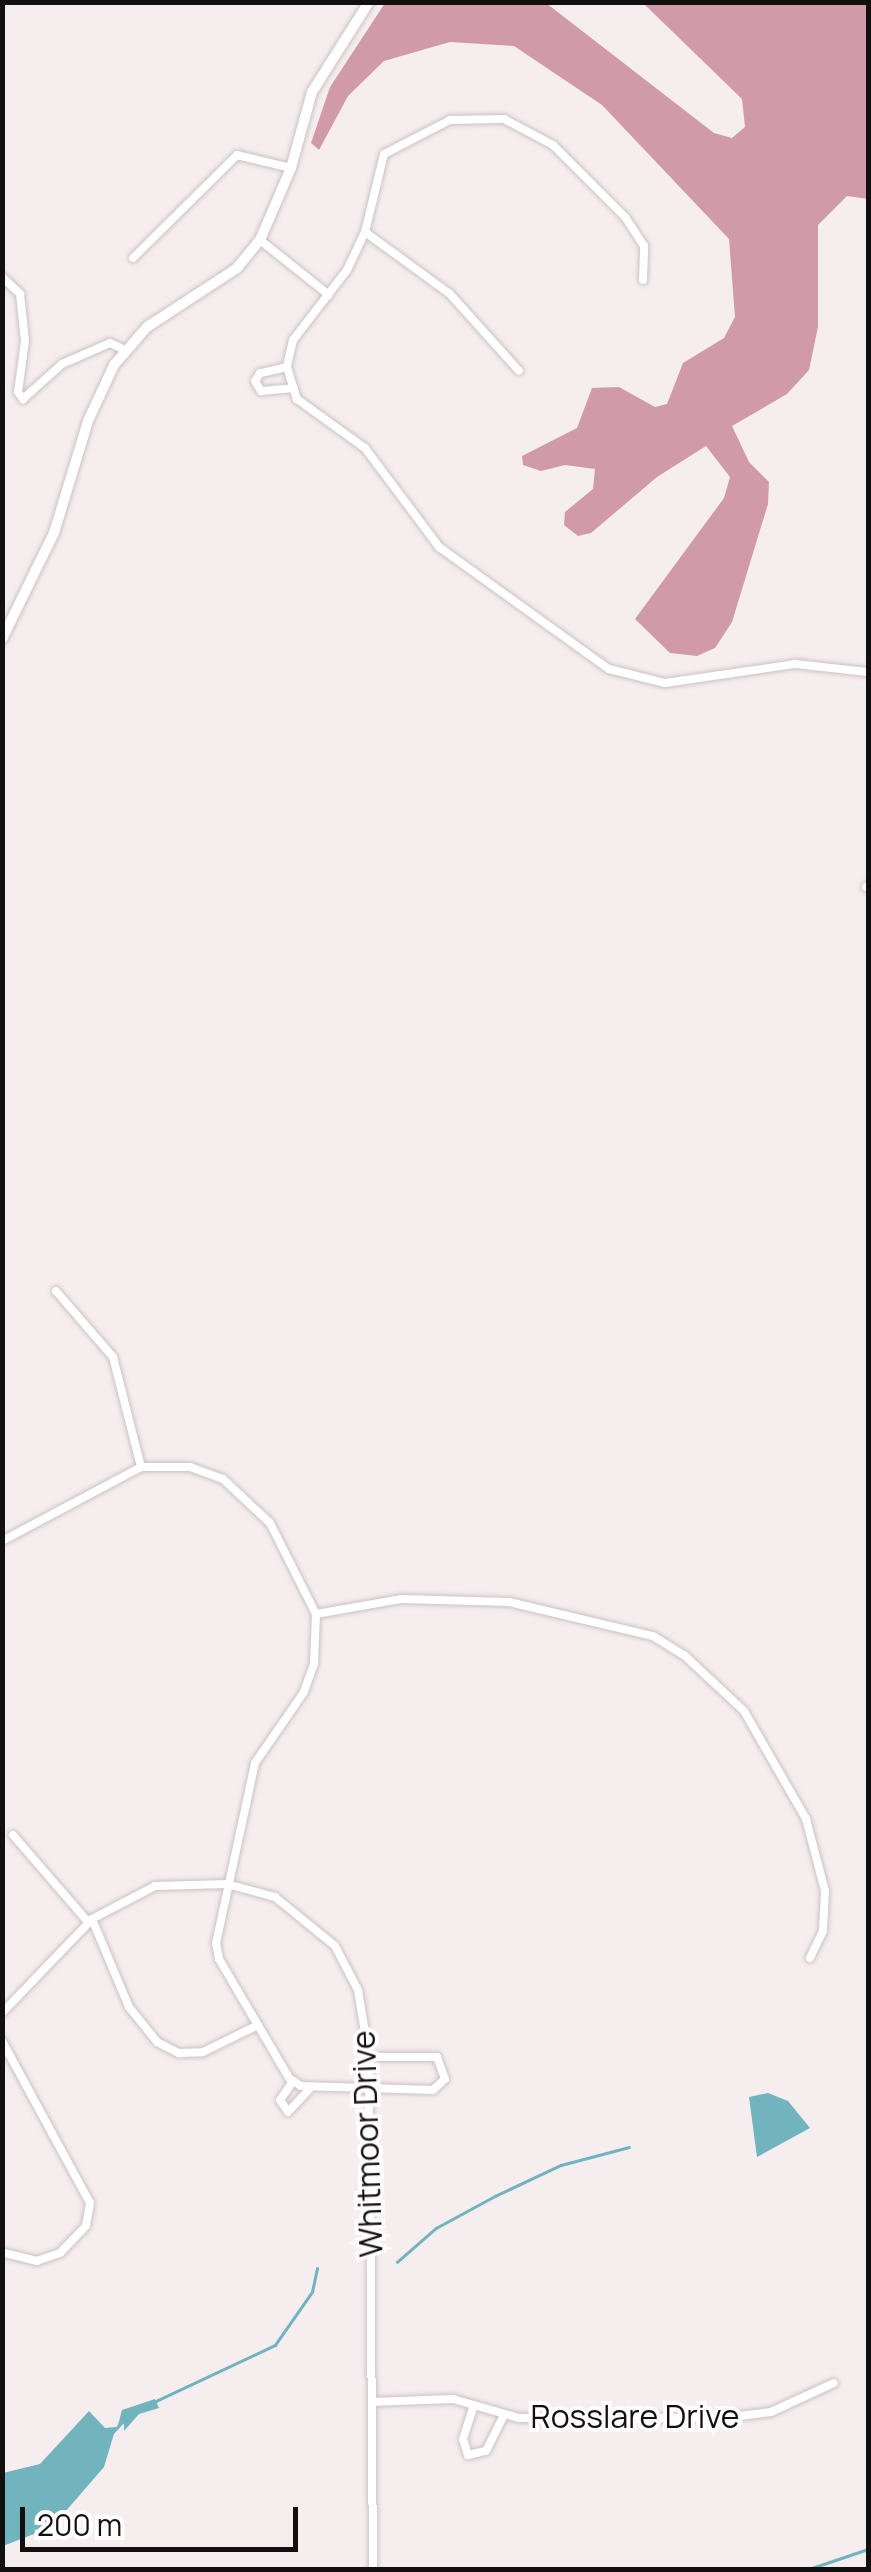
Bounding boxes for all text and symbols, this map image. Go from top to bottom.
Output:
street label: Whitmoor Drive [344,2030,390,2258]
street label: Rosslare Drive [531,2397,739,2435]
scale bar [25,2487,302,2549]
text: 200 m [37,2504,122,2545]

